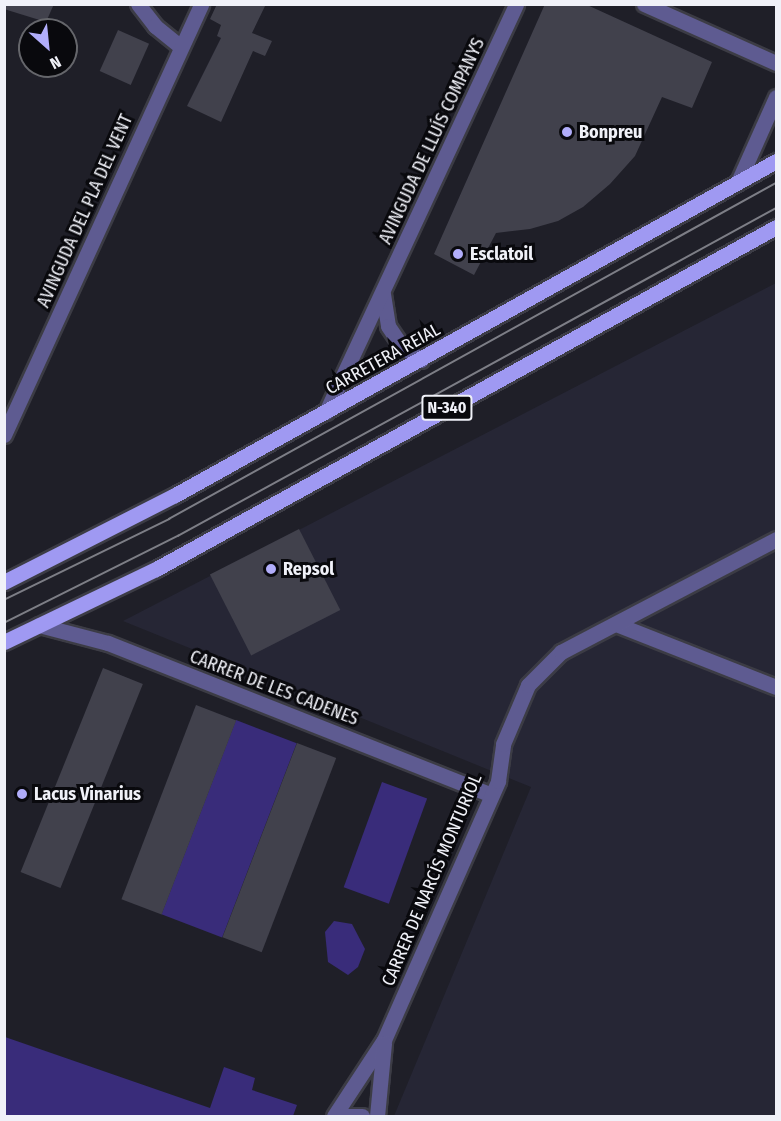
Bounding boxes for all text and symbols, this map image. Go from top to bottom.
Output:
north arrow [18,18,78,78]
street label: AVINGUDA DE LLUÍS COMPANYS [375,34,489,248]
text: N [47,52,64,73]
street label: AVINGUDA DEL PLA DEL VENT [33,111,137,311]
place label: Bonpreu [579,121,642,143]
marker: Bonpreu [560,125,574,139]
place label: Esclatoil [470,243,533,265]
marker: Esclatoil [451,247,465,261]
street label: CARRETERA REIAL [322,319,444,399]
road number: N-340 [420,395,474,421]
place label: Repsol [283,558,334,580]
marker: Repsol [264,562,278,576]
street label: CARRER DE LES CADENES [187,646,361,730]
street label: CARRER DE NARCÍS MONTURIOL [377,771,487,989]
place label: Lacus Vinarius [34,783,141,805]
marker: Lacus Vinarius [15,787,29,801]

